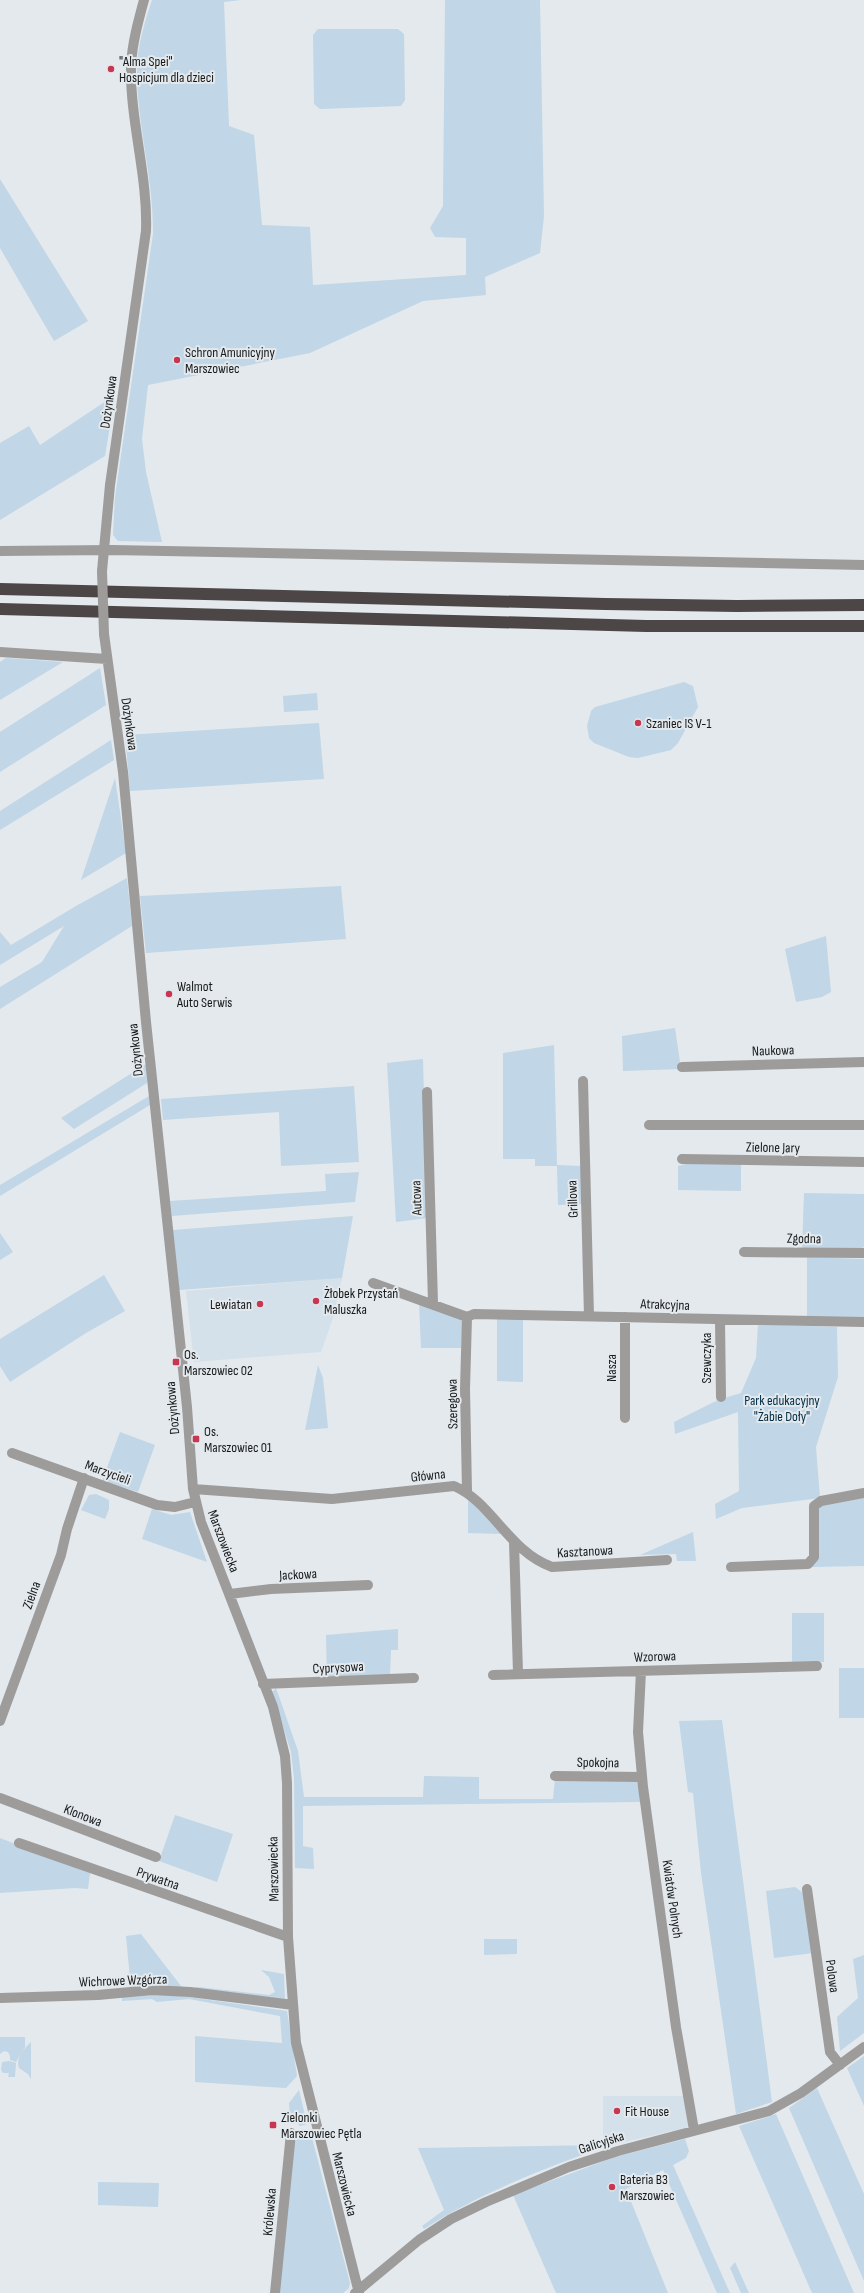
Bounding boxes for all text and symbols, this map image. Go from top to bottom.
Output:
place label: "Alma Spei" Hospicjum dla dzieci [119,53,214,86]
marker: "Alma Spei" Hospicjum dla dzieci [106,64,116,74]
place label: Schron Amunicyjny Marszowiec [185,344,275,377]
marker: Schron Amunicyjny Marszowiec [172,355,182,365]
street label: Dożynkowa [96,375,121,430]
street label: Dożynkowa [117,697,142,752]
place label: Szaniec IS V-1 [646,715,711,732]
marker: Szaniec IS V-1 [633,718,643,728]
place label: Walmot Auto Serwis [176,978,232,1011]
marker: Walmot Auto Serwis [164,989,174,999]
street label: Dożynkowa [124,1023,147,1077]
street label: Naukowa [752,1041,794,1060]
street label: Zielone Jary [746,1139,801,1156]
street label: Autowa [407,1180,426,1217]
street label: Grillowa [563,1180,582,1218]
street label: Zgodna [787,1230,821,1247]
place label: Żłobek Przystań Maluszka [324,1285,398,1318]
street label: Atrakcyjna [639,1295,690,1314]
place label: Lewiatan [210,1296,252,1313]
marker: Żłobek Przystań Maluszka [311,1296,321,1306]
marker: Lewiatan [255,1299,265,1309]
street label: Szewczyka [698,1333,715,1383]
place label: Os. Marszowiec 02 [184,1346,253,1379]
street label: Nasza [603,1354,620,1382]
marker: Os. Marszowiec 02 [171,1357,181,1367]
street label: Szeregowa [444,1379,461,1429]
street label: Dożynkowa [162,1381,183,1435]
park label: Park edukacyjny "Żabie Doły" [744,1392,820,1425]
place label: Os. Marszowiec 01 [204,1423,272,1456]
marker: Os. Marszowiec 01 [191,1434,201,1444]
street label: Marzycieli [83,1456,133,1489]
street label: Główna [410,1465,446,1486]
street label: Marszowiecka [204,1508,243,1575]
street label: Kasztanowa [557,1542,613,1561]
street label: Jackowa [278,1565,317,1584]
street label: Zielna [19,1579,44,1611]
street label: Wzorowa [634,1647,676,1666]
street label: Cyprysowa [312,1658,364,1677]
street label: Spokojna [577,1754,619,1771]
street label: Klonowa [61,1800,104,1830]
street label: Marszowiecka [264,1836,283,1902]
street label: Kwiatów Polnych [659,1859,686,1939]
street label: Prywatna [134,1863,181,1894]
street label: Polowa [822,1958,843,1994]
street label: Wichrowe Wzgórza [79,1970,167,1991]
place label: Fit House [625,2103,669,2120]
marker: Fit House [612,2106,622,2116]
place label: Zielonki Marszowiec Pętla [281,2109,362,2142]
marker: Zielonki Marszowiec Pętla [268,2120,278,2130]
street label: Galicyjska [576,2127,626,2158]
street label: Marszowiecka [328,2150,361,2218]
place label: Bateria B3 Marszowiec [620,2171,675,2204]
marker: Bateria B3 Marszowiec [607,2182,617,2192]
street label: Królewska [259,2188,280,2237]

